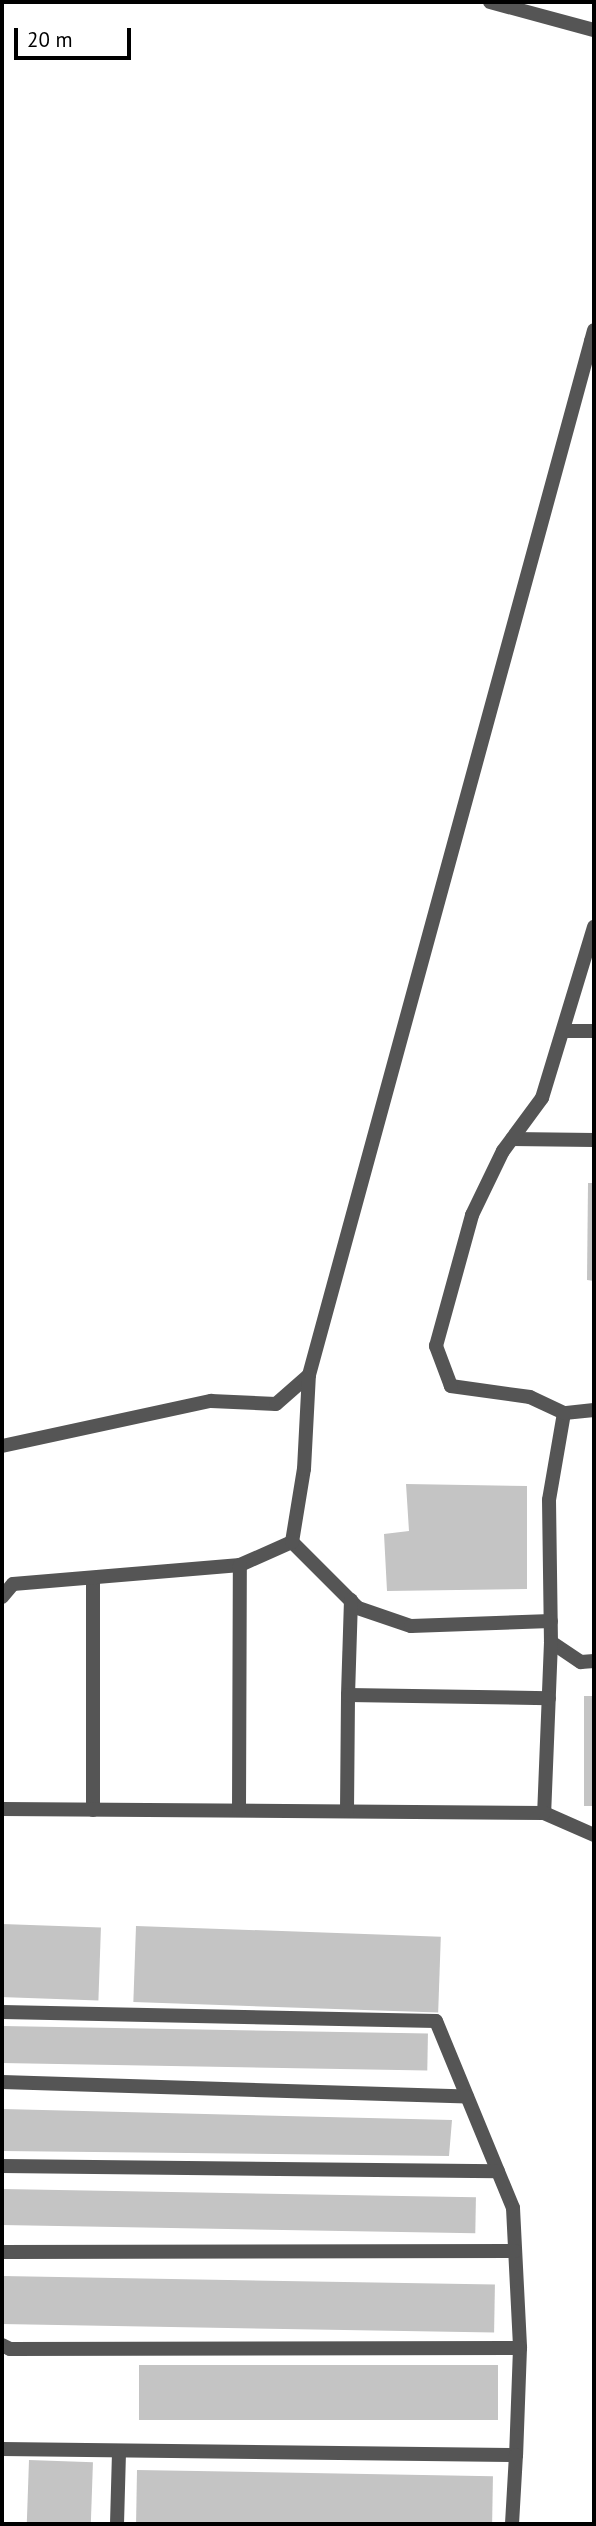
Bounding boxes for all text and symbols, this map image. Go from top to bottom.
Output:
scale bar [18,14,135,58]
text: 20 m [27,26,73,53]

